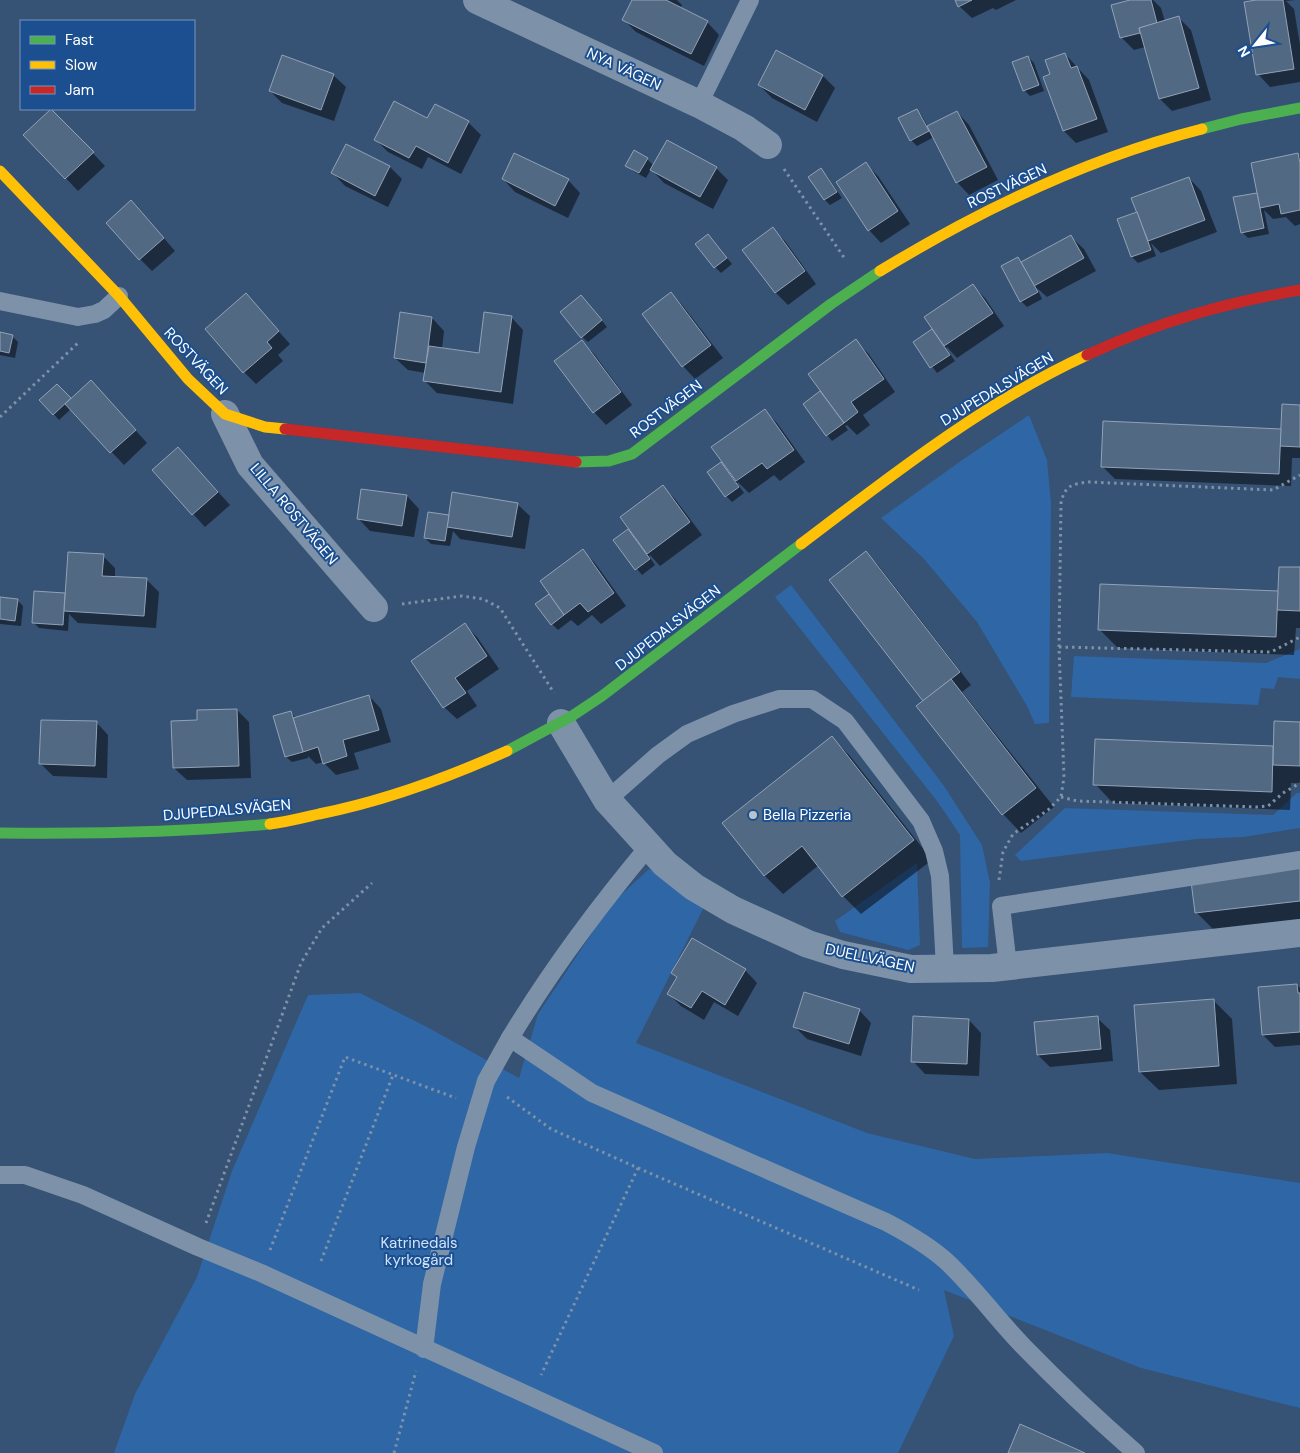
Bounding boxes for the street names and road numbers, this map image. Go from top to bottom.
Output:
street label: NYA VÄGEN [583,43,665,95]
street label: ROSTVÄGEN [964,159,1050,213]
street label: ROSTVÄGEN [160,323,232,399]
street label: DJUPEDALSVÄGEN [937,347,1057,431]
street label: ROSTVÄGEN [626,375,706,443]
street label: LILLA ROSTVÄGEN [246,459,342,569]
street label: DJUPEDALSVÄGEN [611,581,725,675]
street label: DJUPEDALSVÄGEN [162,794,292,826]
street label: DUELLVÄGEN [824,939,916,977]

